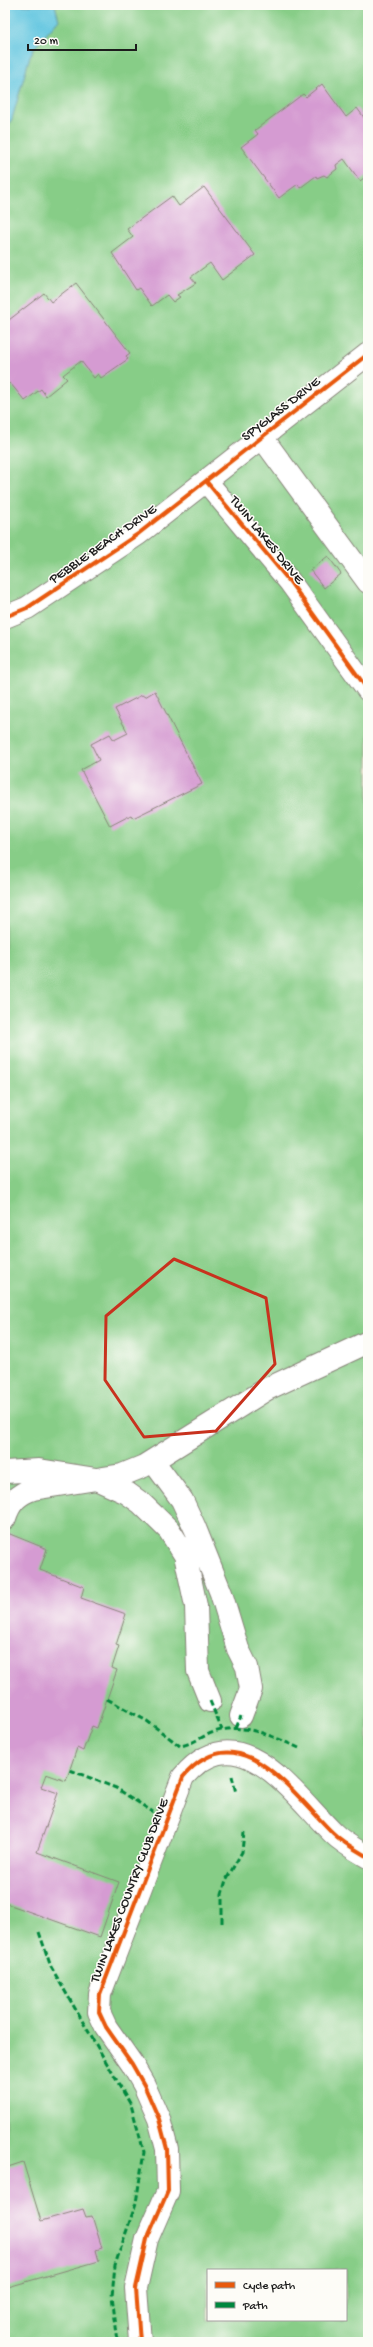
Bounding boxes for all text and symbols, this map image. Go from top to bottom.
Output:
scale bar [28,26,136,52]
text: 20 m [34,35,59,49]
street label: SPYGLASS DRIVE [239,373,325,446]
street label: TWIN LAKES DRIVE [224,492,308,589]
street label: PEBBLE BEACH DRIVE [46,501,161,589]
street label: TWIN LAKES COUNTRY CLUB DRIVE [87,1795,174,1986]
legend [207,2269,347,2321]
text: Cycle path [243,2280,296,2294]
text: Path [242,2300,268,2314]

